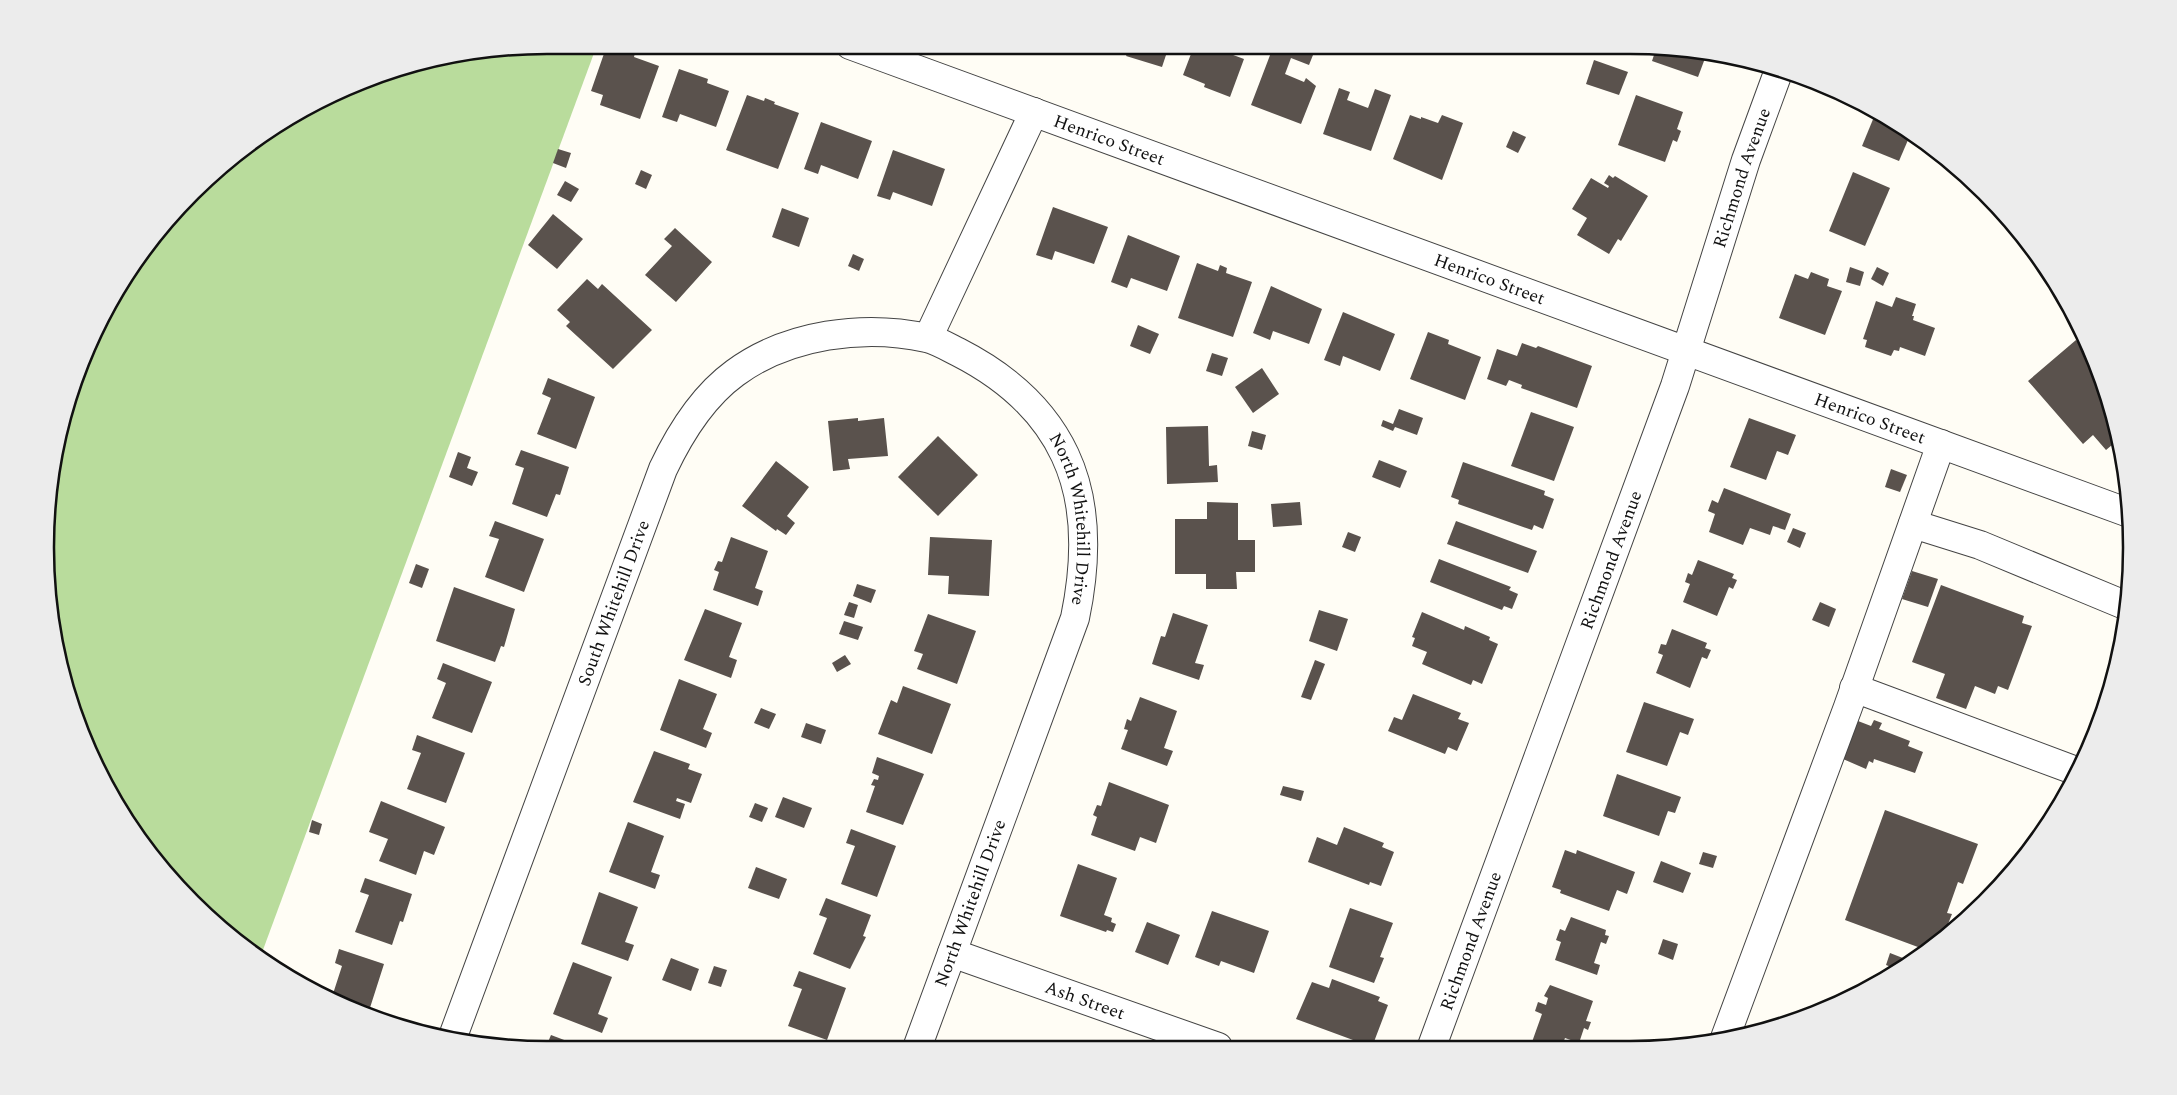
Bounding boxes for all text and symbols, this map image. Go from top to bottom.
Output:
street label: Richmond Avenue [1706,104,1778,251]
street label: Henrico Street [1050,108,1168,173]
street label: Henrico Street [1430,247,1549,312]
street label: Henrico Street [1810,386,1929,451]
street label: North Whitehill Drive [1042,428,1096,608]
street label: Richmond Avenue [1573,487,1649,633]
street label: South Whitehill Drive [571,516,657,690]
street label: North Whitehill Drive [928,816,1013,991]
street label: Richmond Avenue [1433,868,1509,1014]
street label: Ash Street [1041,974,1129,1027]

